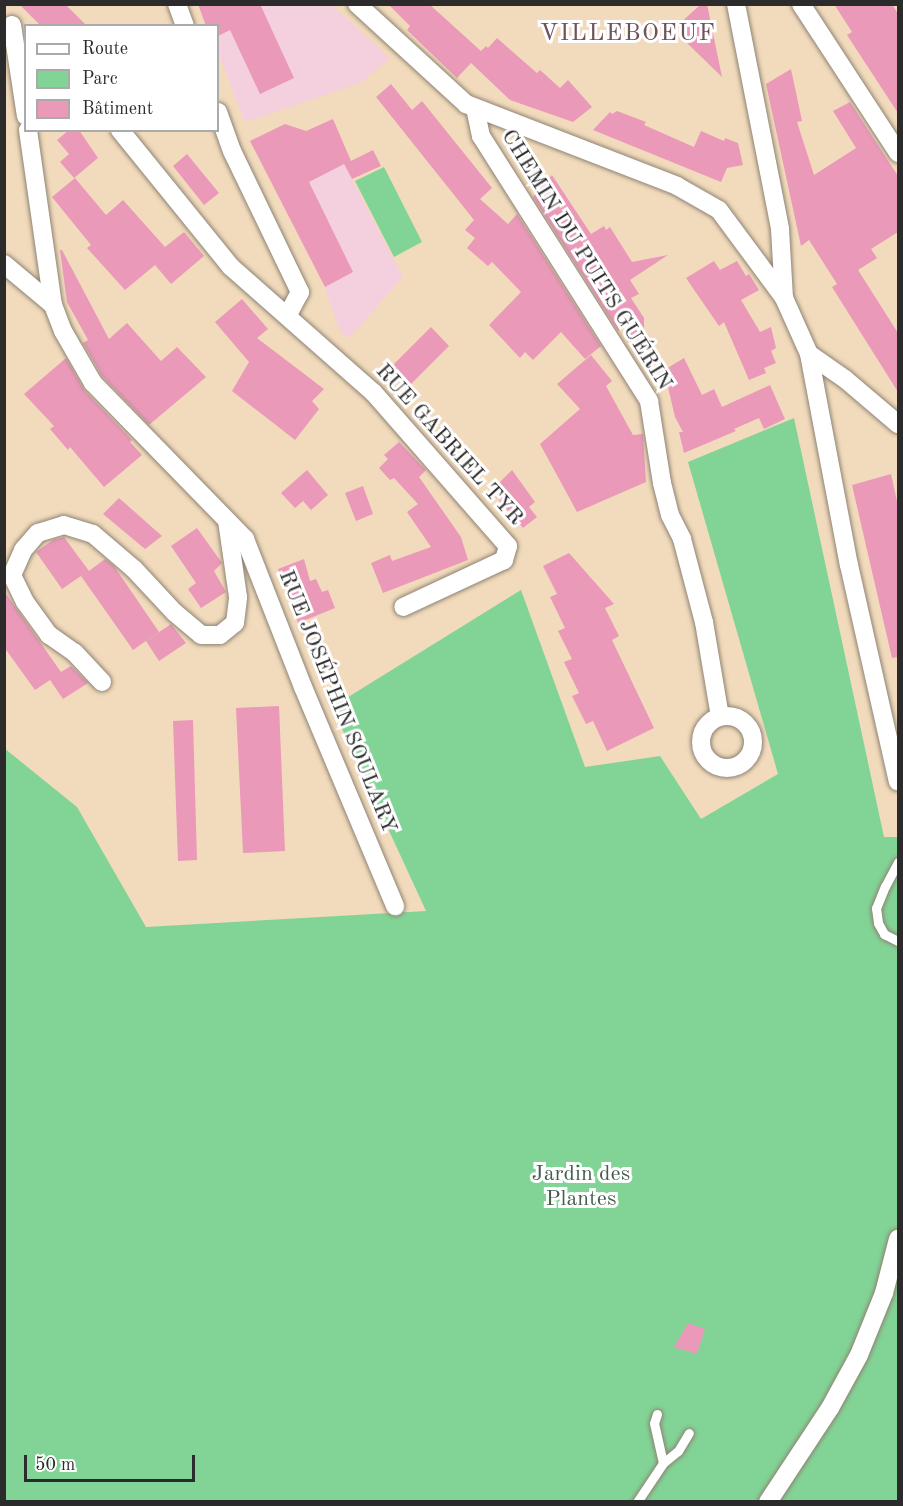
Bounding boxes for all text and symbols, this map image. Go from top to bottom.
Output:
district label: VILLEBOEUF [540,21,716,49]
legend [24,24,219,132]
text: Route [82,40,128,58]
text: Parc [82,70,118,88]
text: Bâtiment [82,100,153,118]
street label: CHEMIN DU PUITS GUÉRIN [495,125,677,395]
street label: RUE GABRIEL TYR [369,359,529,531]
street label: RUE JOSÉPHIN SOULARY [272,567,402,837]
park label: Jardin des Plantes [532,1161,630,1212]
scale bar [27,1443,198,1481]
text: 50 m [35,1456,75,1474]

